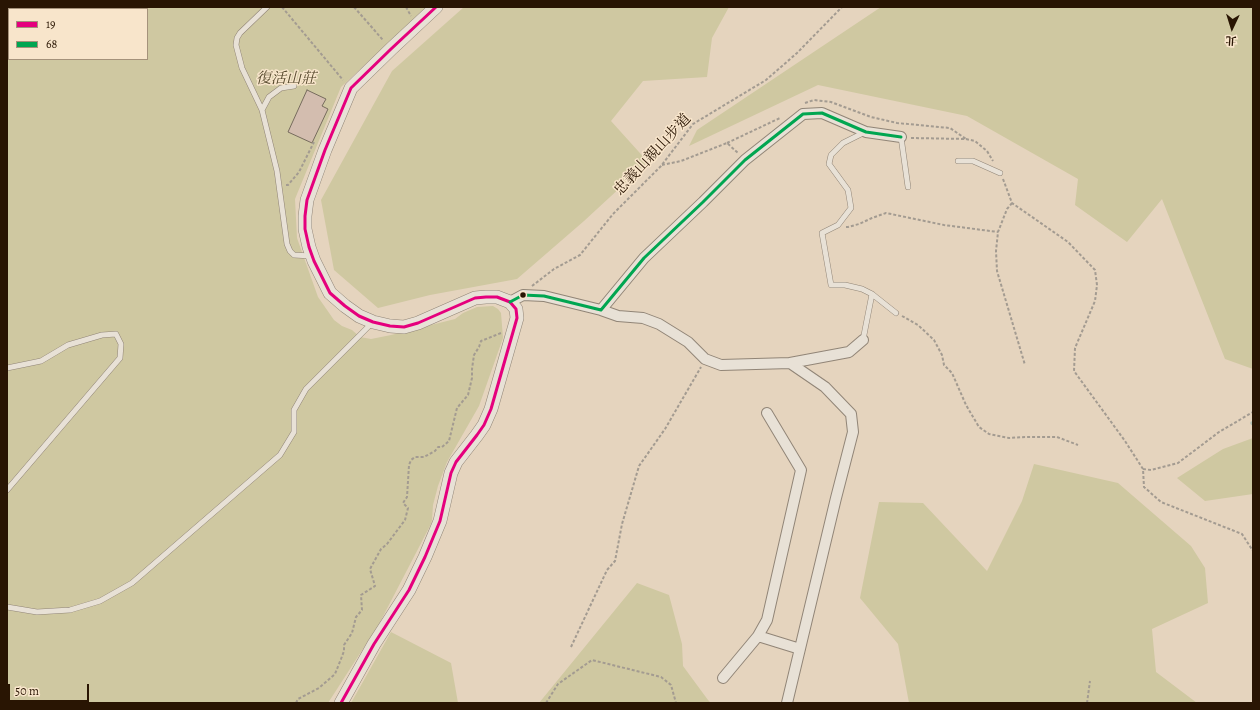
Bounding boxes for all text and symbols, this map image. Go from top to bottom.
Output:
legend [8,8,148,60]
north arrow [1212,8,1252,48]
text: 19 [46,16,56,32]
text: 北 [1225,33,1237,48]
text: 68 [46,36,57,52]
park label: 復活山莊 [256,70,316,88]
street label: 忠義山親山步道 [611,110,695,200]
unlabelled marker [518,290,528,300]
scale bar [10,676,91,702]
text: 50 m [15,683,39,699]

